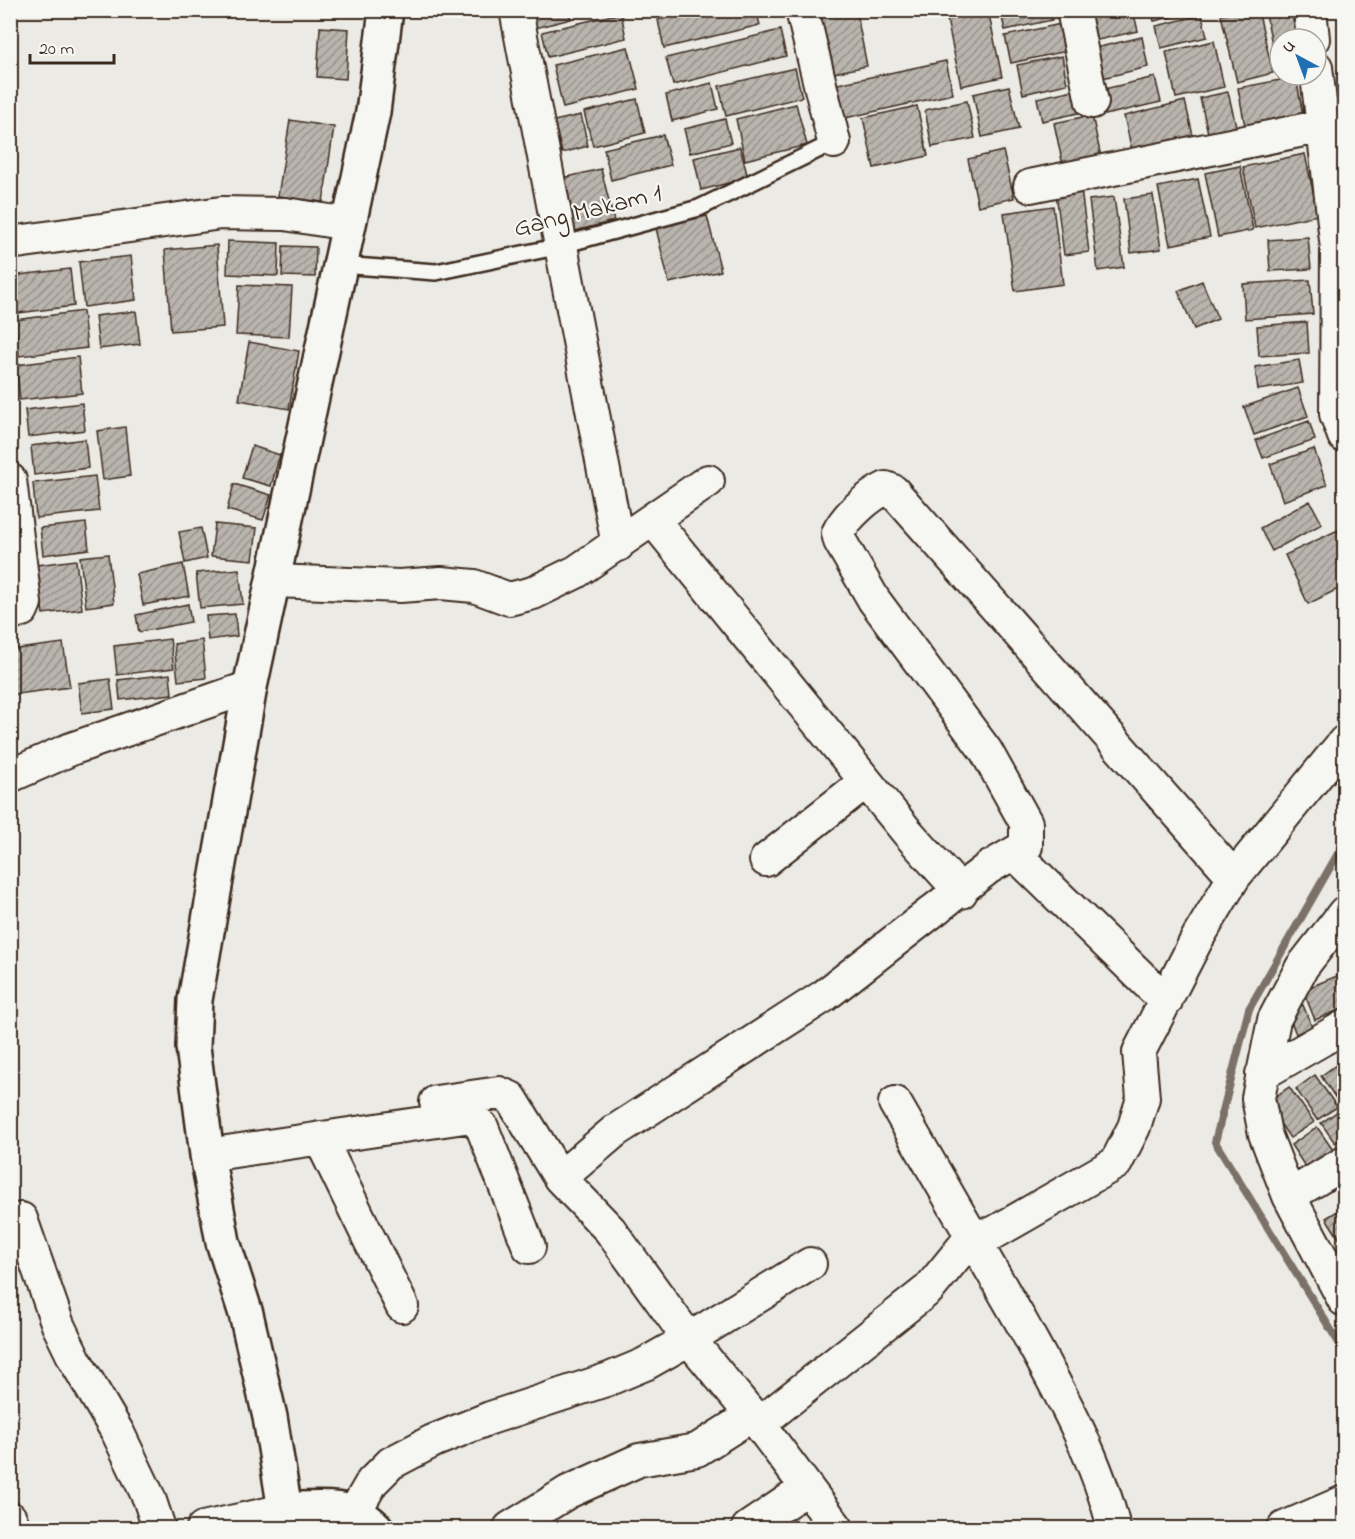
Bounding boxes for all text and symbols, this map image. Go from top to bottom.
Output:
scale bar [30,27,114,65]
north arrow [1268,27,1328,87]
text: U [1278,35,1301,60]
text: 20 m [39,37,74,63]
street label: Gang Makam 1 [510,175,666,249]

